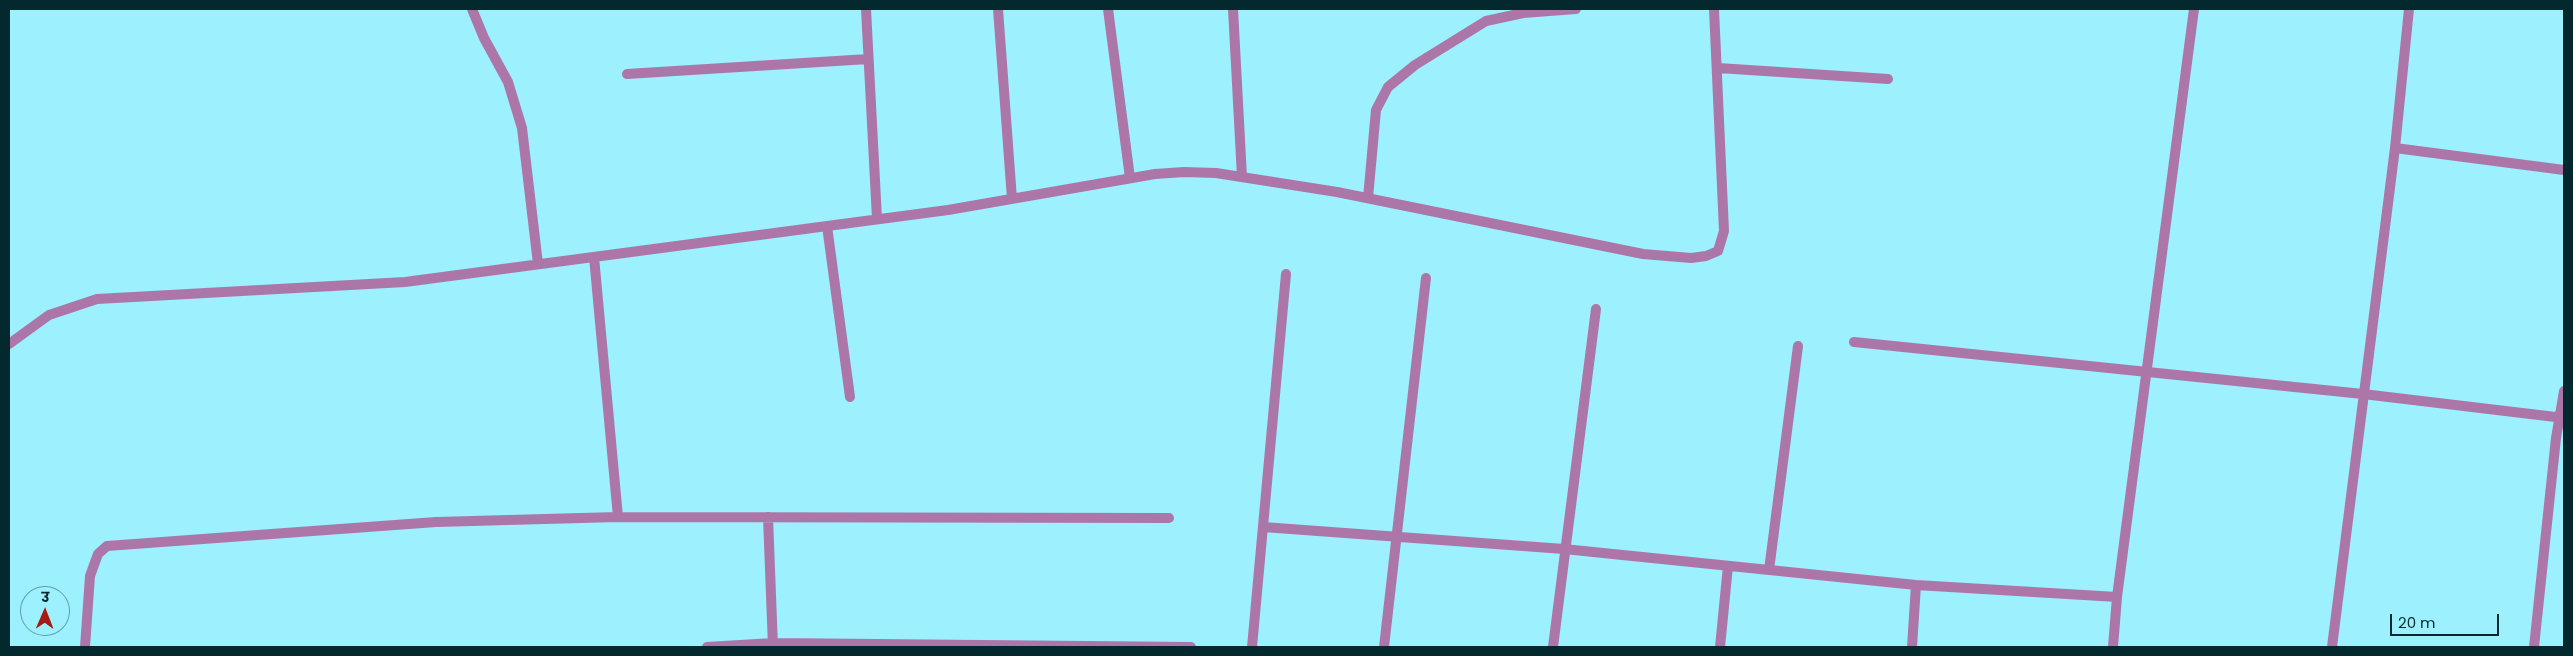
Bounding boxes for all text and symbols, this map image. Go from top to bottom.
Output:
north arrow [20,586,70,636]
text: उ [41,587,49,607]
scale bar [2393,604,2502,636]
text: 20 m [2398,612,2436,633]

